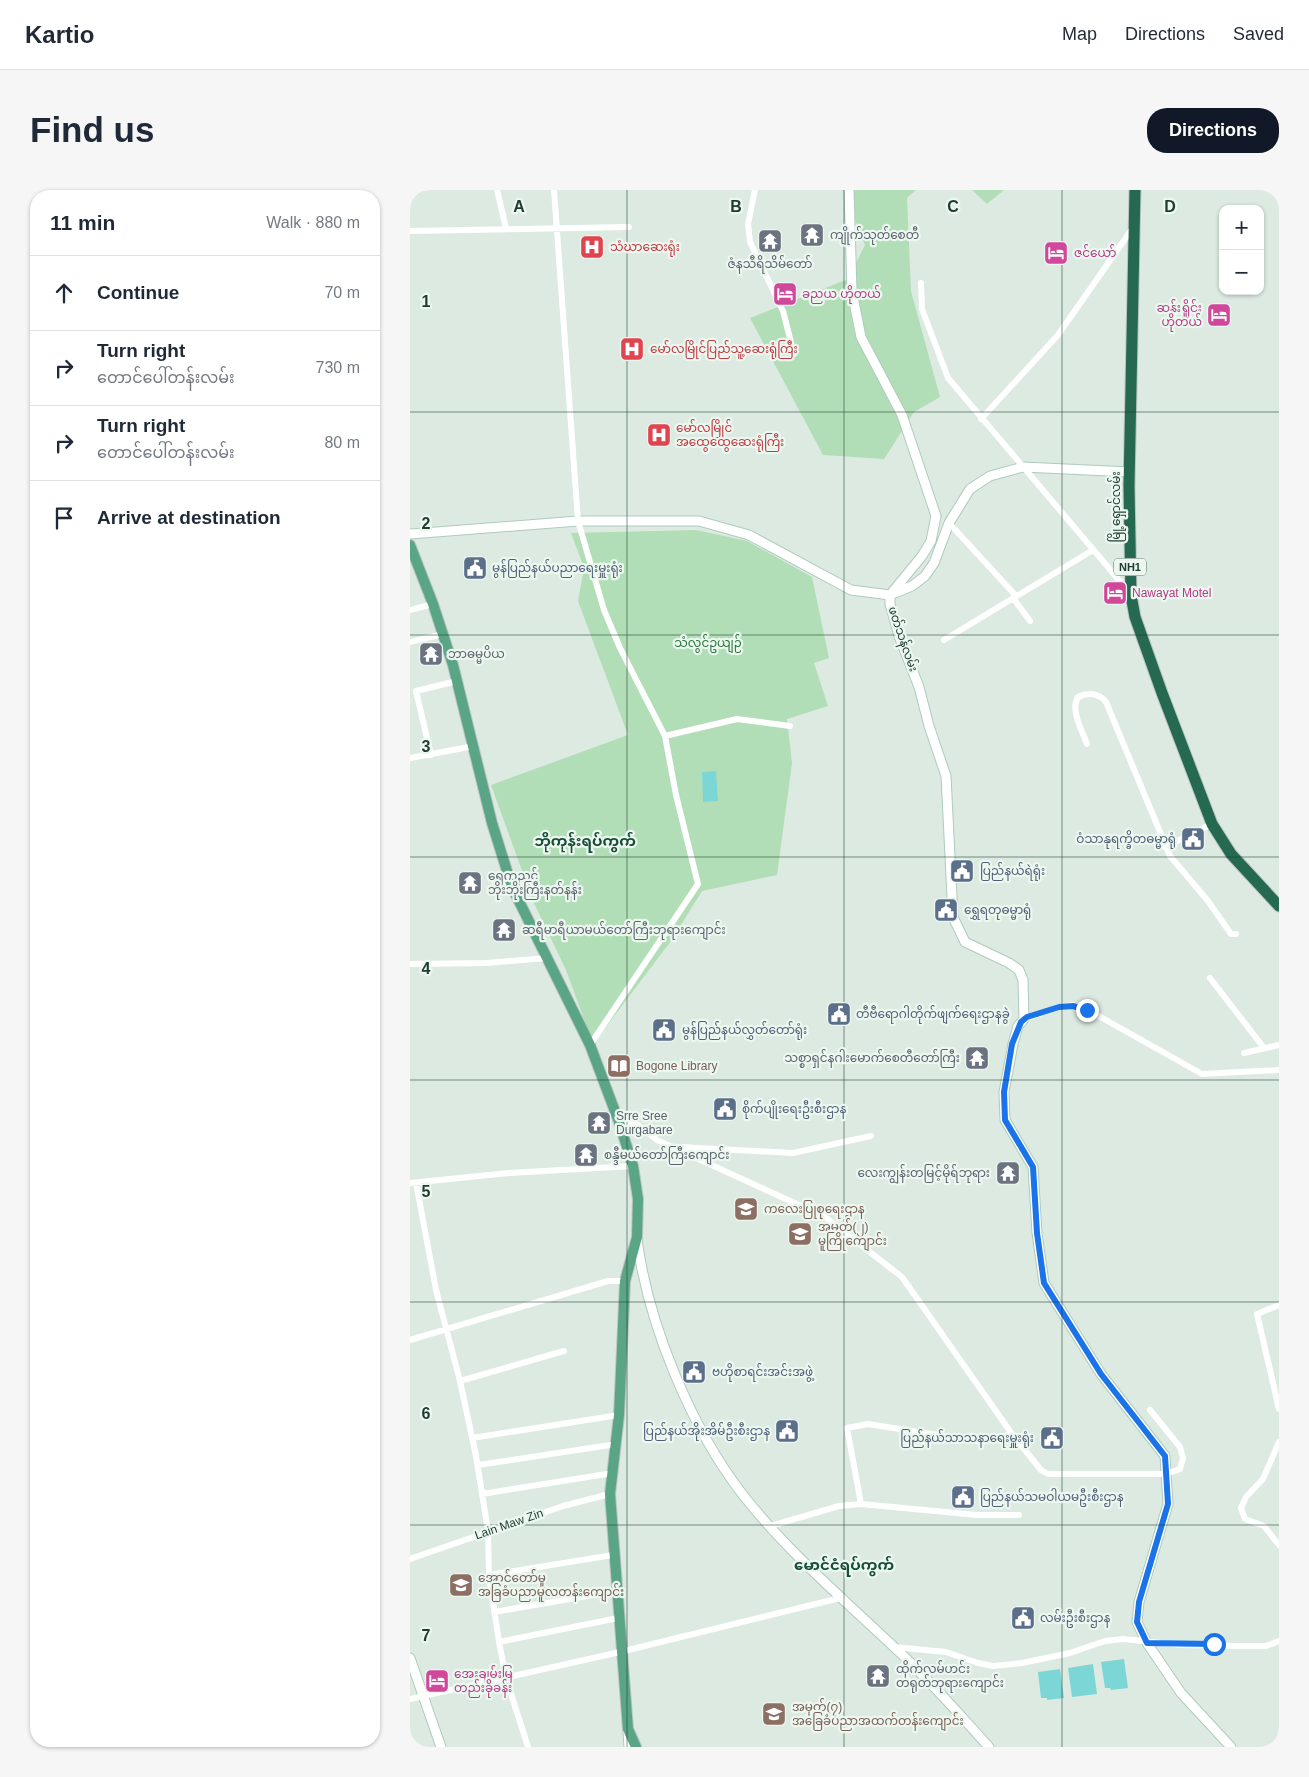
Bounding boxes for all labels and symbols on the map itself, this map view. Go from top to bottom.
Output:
text: A [513,198,525,215]
text: B [730,198,742,215]
text: C [947,198,959,215]
text: D [1164,198,1176,215]
temple icon: ကျိုက်သုတ်စေတီ [799,222,825,248]
place label: ကျိုက်သုတ်စေတီ [830,226,919,245]
temple icon: ဇံနသီရိသိမ်တော် [757,228,783,254]
hospital icon: သံဃာဆေးရုံး [579,234,605,260]
place label: သံဃာဆေးရုံး [610,240,680,257]
hotel icon: ဇင်ယော် [1043,240,1069,266]
place label: ဇင်ယော် [1074,244,1116,260]
place label: ဇံနသီရိသိမ်တော် [728,255,812,274]
hotel icon: ခညယ ဟိုတယ် [772,281,798,307]
place label: ခညယ ဟိုတယ် [802,285,881,304]
text: 1 [422,293,431,310]
place label: ဆန်းရှိုင်း ဟိုတယ် [1156,299,1202,332]
hotel icon: ဆန်းရှိုင်း ဟိုတယ် [1206,302,1232,328]
hospital icon: မော်လမြိုင်ပြည်သူ့ဆေးရုံကြီး [619,336,645,362]
place label: မော်လမြိုင်ပြည်သူ့ဆေးရုံကြီး [650,340,798,359]
place label: မော်လမြိုင် အထွေထွေဆေးရုံကြီး [676,419,784,452]
hospital icon: မော်လမြိုင် အထွေထွေဆေးရုံကြီး [646,422,672,448]
street label: မြို့ရှောင်လမ်း [1107,471,1126,543]
text: 2 [422,515,431,532]
public building icon: မွန်ပြည်နယ်ပညာရေးမှူးရုံး [462,555,488,581]
road number: NH1 [1114,558,1146,576]
place label: မွန်ပြည်နယ်ပညာရေးမှူးရုံး [492,559,623,578]
hotel icon: Nawayat Motel [1102,580,1128,606]
place label: Nawayat Motel [1132,586,1211,600]
street label: ဖတ်သန်လမ်း [883,604,923,674]
park label: သံလွင်ဥယျဉ် [674,634,742,653]
temple icon: ဘာဓမ္မပိယ [418,641,444,667]
place label: ဘာဓမ္မပိယ [448,645,505,664]
text: 3 [422,738,431,755]
public building icon: ဝံသာနုရက္ခိတဓမ္မာရုံ [1180,826,1206,852]
place label: ဝံသာနုရက္ခိတဓမ္မာရုံ [1076,830,1176,849]
district label: ဘိုကုန်းရပ်ကွက် [534,831,636,853]
public building icon: ပြည်နယ်ရဲရုံး [949,858,975,884]
place label: ပြည်နယ်ရဲရုံး [980,862,1045,881]
place label: ရွှေကညင် ဘိုးဘိုးကြီးနတ်နန်း [488,867,582,900]
temple icon: ရွှေကညင် ဘိုးဘိုးကြီးနတ်နန်း [457,870,483,896]
public building icon: ရွှေရတုဓမ္မာရုံ [933,897,959,923]
place label: ရွှေရတုဓမ္မာရုံ [964,903,1031,920]
temple icon: ဆရီမာရီယာမယ်တော်ကြီးဘုရားကျောင်း [491,917,517,943]
place label: ဆရီမာရီယာမယ်တော်ကြီးဘုရားကျောင်း [522,921,726,940]
text: 4 [422,960,431,977]
route end [1076,999,1099,1022]
public building icon: တီဗီရောဂါတိုက်ဖျက်ရေးဌာနခွဲ [826,1001,852,1027]
place label: တီဗီရောဂါတိုက်ဖျက်ရေးဌာနခွဲ [856,1005,1010,1024]
public building icon: မွန်ပြည်နယ်လွှတ်တော်ရုံး [651,1017,677,1043]
place label: မွန်ပြည်နယ်လွှတ်တော်ရုံး [682,1021,807,1040]
temple icon: သစ္စာရှင်နဂါးမောက်စေတီတော်ကြီး [964,1045,990,1071]
place label: သစ္စာရှင်နဂါးမောက်စေတီတော်ကြီး [785,1049,960,1068]
library icon: Bogone Library [606,1053,632,1079]
place label: Bogone Library [636,1059,717,1073]
public building icon: စိုက်ပျိုးရေးဦးစီးဌာန [712,1096,738,1122]
place label: စိုက်ပျိုးရေးဦးစီးဌာန [742,1100,847,1119]
place label: Srre Sree Durgabare [616,1109,673,1137]
temple icon: Srre Sree Durgabare [586,1110,612,1136]
temple icon: စန္ဒီမယ်တော်ကြီးကျောင်း [573,1142,599,1168]
place label: စန္ဒီမယ်တော်ကြီးကျောင်း [604,1146,729,1165]
temple icon: လေးကျွန်းတမြင့်မိုရ်ဘုရား [995,1160,1021,1186]
place label: လေးကျွန်းတမြင့်မိုရ်ဘုရား [857,1164,990,1184]
text: 5 [422,1183,431,1200]
school or university icon: ကလေးပြုစုရေးဌာန [733,1196,759,1222]
place label: ကလေးပြုစုရေးဌာန [764,1200,865,1219]
place label: အမှတ်(၂) မူကြိုကျောင်း [818,1218,887,1251]
school or university icon: အမှတ်(၂) မူကြိုကျောင်း [787,1221,813,1247]
public building icon: ဗဟိုစာရင်းအင်းအဖွဲ့ [681,1359,707,1385]
place label: ဗဟိုစာရင်းအင်းအဖွဲ့ [712,1363,815,1382]
text: 6 [422,1405,431,1422]
public building icon: ပြည်နယ်အိုးအိမ်ဦးစီးဌာန [774,1418,800,1444]
place label: ပြည်နယ်အိုးအိမ်ဦးစီးဌာန [643,1422,770,1441]
public building icon: ပြည်နယ်သာသနာရေးမှူးရုံး [1039,1425,1065,1451]
place label: ပြည်နယ်သာသနာရေးမှူးရုံး [900,1429,1034,1448]
public building icon: ပြည်နယ်သမဝါယမဦးစီးဌာန [950,1484,976,1510]
place label: ပြည်နယ်သမဝါယမဦးစီးဌာန [980,1488,1124,1507]
street label: Lain Maw Zin [473,1506,545,1542]
district label: မောင်ငံရပ်ကွက် [794,1555,894,1577]
place label: အောင်တော်မူ အခြခံပညာမူလတန်းကျောင်း [478,1569,624,1602]
school or university icon: အောင်တော်မူ အခြခံပညာမူလတန်းကျောင်း [448,1572,474,1598]
public building icon: လမ်းဦးစီးဌာန [1010,1605,1036,1631]
place label: လမ်းဦးစီးဌာန [1040,1609,1110,1628]
text: 7 [422,1627,431,1644]
route start [1203,1633,1226,1656]
place label: ထိုက်လမ်ဟင်း တရုတ်ဘုရားကျောင်း [896,1660,1004,1693]
temple icon: ထိုက်လမ်ဟင်း တရုတ်ဘုရားကျောင်း [865,1663,891,1689]
place label: အေးချမ်းမြ တည်းခိုခန်း [454,1665,513,1698]
hotel icon: အေးချမ်းမြ တည်းခိုခန်း [424,1668,450,1694]
place label: အမှတ်(၇) အခြေခံပညာအထက်တန်းကျောင်း [792,1698,964,1731]
school or university icon: အမှတ်(၇) အခြေခံပညာအထက်တန်းကျောင်း [761,1701,787,1727]

